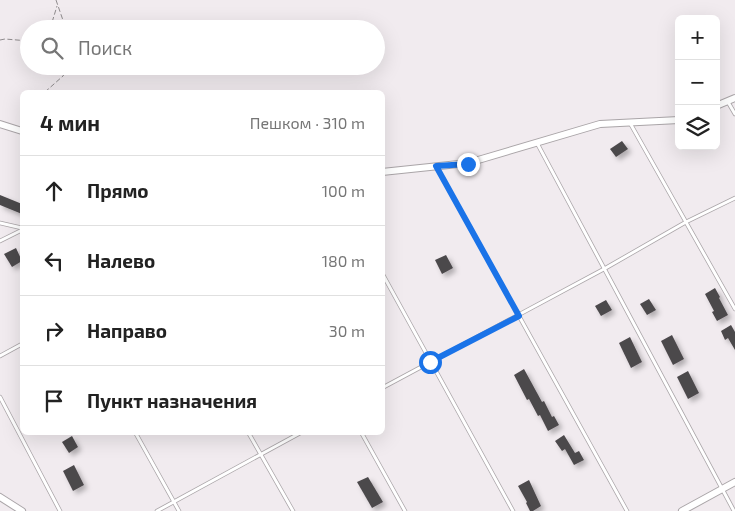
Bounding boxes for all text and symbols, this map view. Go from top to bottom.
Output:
map controls [675,15,720,150]
button: + [675,15,720,60]
search box [20,20,385,75]
icon: search [38,34,66,62]
text: Поиск [78,36,132,59]
button: − [675,60,720,105]
button: layers [675,105,720,150]
text: 4 мин [40,110,100,135]
text: Пешком · 310 m [250,113,365,132]
route end [457,153,480,176]
icon: ahead [40,177,68,205]
text: Прямо [87,179,149,202]
text: 100 m [322,181,365,200]
icon: left [40,247,68,275]
text: Налево [87,249,155,272]
text: 180 m [322,251,365,270]
icon: right [40,317,68,345]
text: Направо [87,319,167,342]
text: 30 m [329,321,365,340]
route start [419,351,442,374]
icon: arrive [40,387,68,415]
text: Пункт назначения [87,389,257,412]

